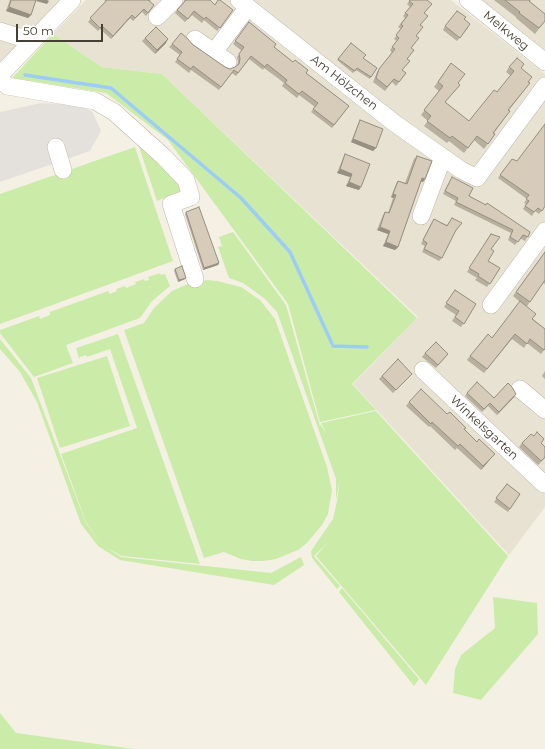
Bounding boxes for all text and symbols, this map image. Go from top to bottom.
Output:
street label: Melkweg [480,8,532,54]
scale bar [18,16,105,42]
text: 50 m [23,23,54,38]
street label: Am Hölzchen [308,52,380,114]
street label: Winkelsgarten [447,393,521,463]

